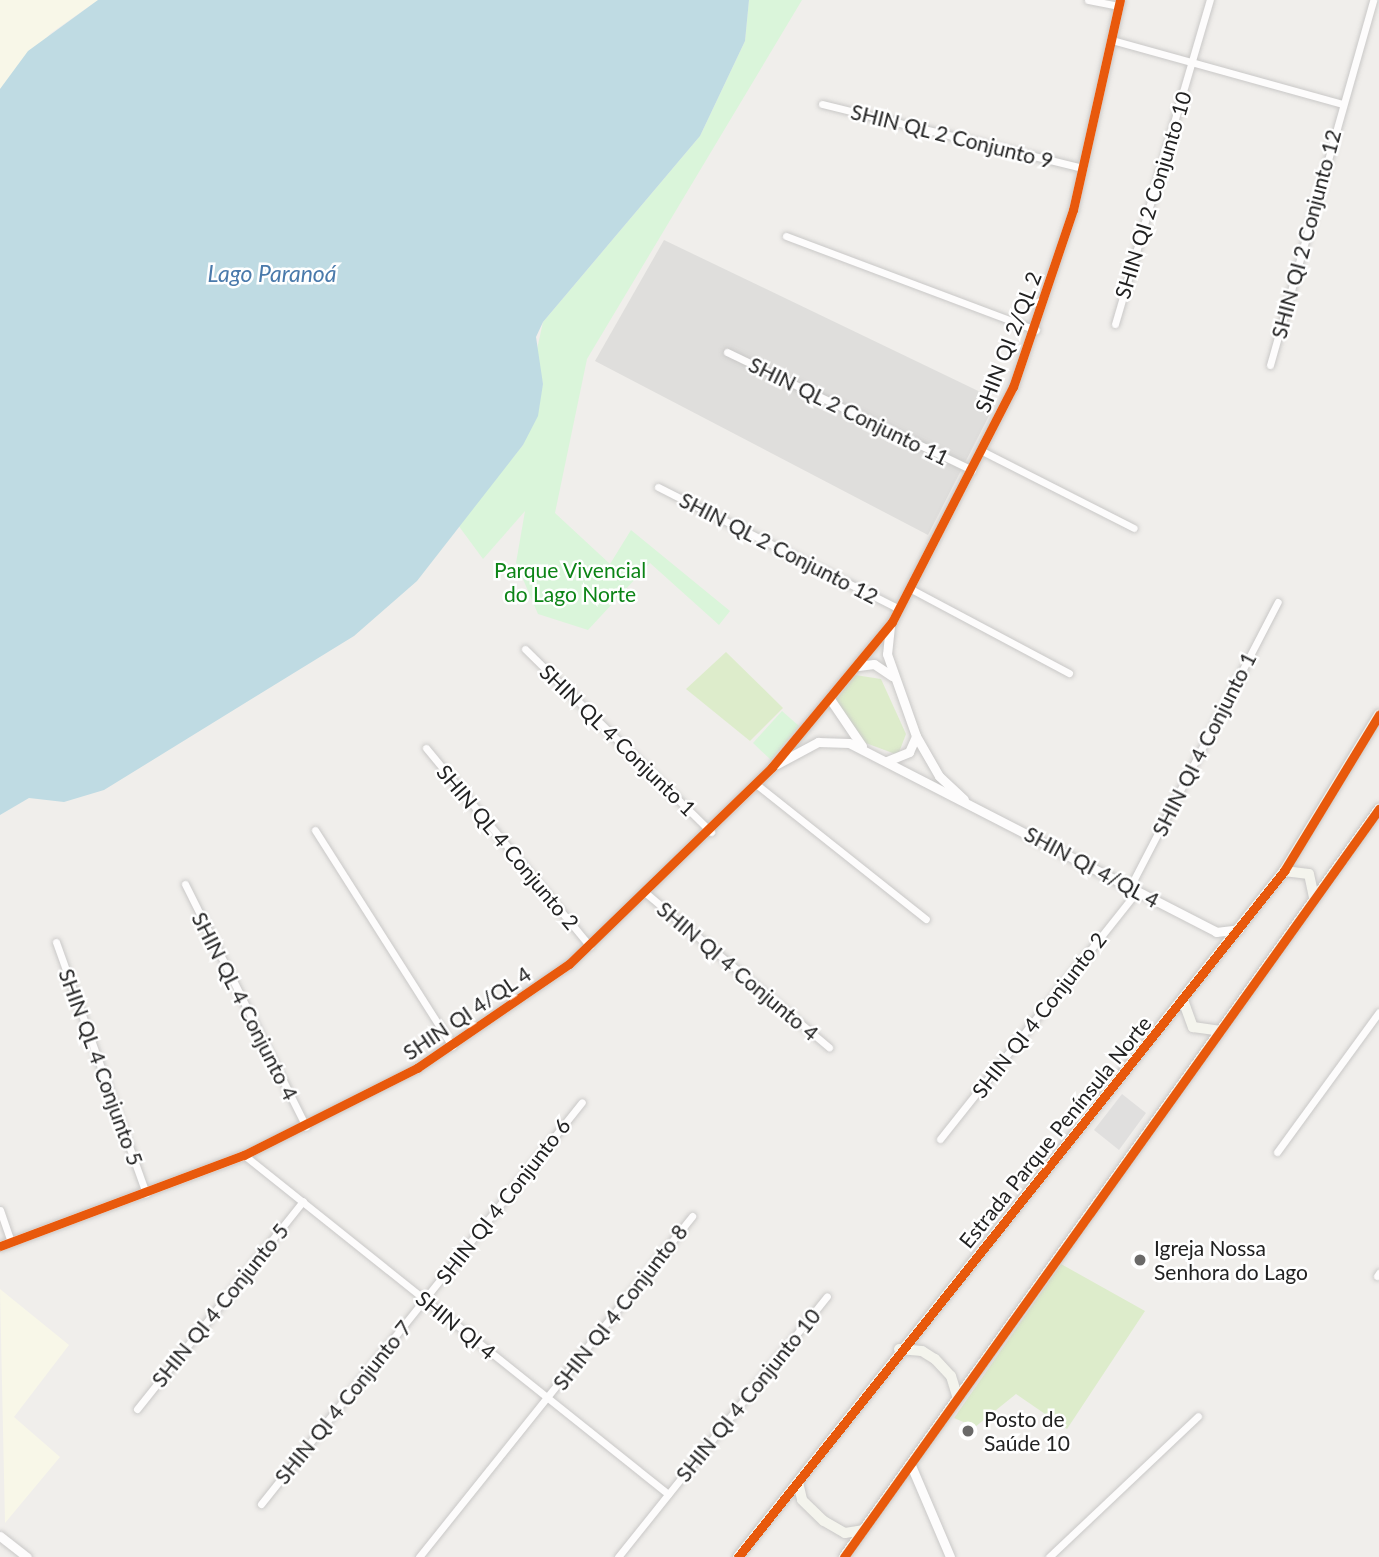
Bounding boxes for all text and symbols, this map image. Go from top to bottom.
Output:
street label: SHIN QI 2 Conjunto 10 [1109,88,1197,302]
street label: SHIN QL 2 Conjunto 9 [848,99,1056,173]
street label: SHIN QI 2 Conjunto 12 [1266,127,1346,341]
water label: Lago Paranoá [207,259,337,287]
street label: SHIN QI 2/QL 2 [969,268,1047,416]
street label: SHIN QL 2 Conjunto 11 [745,351,953,471]
street label: SHIN QL 2 Conjunto 12 [675,487,883,609]
park label: Parque Vivencial do Lago Norte [494,557,646,607]
street label: SHIN QI 4 Conjunto 1 [1147,648,1261,840]
street label: SHIN QL 4 Conjunto 1 [534,659,702,821]
street label: SHIN QL 4 Conjunto 2 [432,759,584,935]
street label: SHIN QI 4/QL 4 [1020,821,1164,913]
street label: SHIN QI 4 Conjunto 4 [652,896,824,1046]
street label: SHIN QL 4 Conjunto 4 [187,908,303,1104]
street label: SHIN QI 4 Conjunto 2 [967,927,1111,1103]
street label: SHIN QI 4/QL 4 [398,961,536,1065]
street label: SHIN QL 4 Conjunto 5 [54,965,148,1169]
street label: Estrada Parque Península Norte [954,1011,1156,1253]
street label: SHIN QI 4 Conjunto 6 [431,1113,575,1289]
street label: SHIN QI 4 Conjunto 5 [146,1218,294,1392]
street label: SHIN QI 4 Conjunto 8 [548,1219,692,1395]
place label: Igreja Nossa Senhora do Lago [1154,1235,1308,1285]
marker: Igreja Nossa Senhora do Lago [1132,1252,1148,1268]
street label: SHIN QI 4 [411,1285,501,1365]
street label: SHIN QI 4 Conjunto 10 [670,1303,826,1487]
street label: SHIN QI 4 Conjunto 7 [269,1315,417,1489]
place label: Posto de Saúde 10 [984,1406,1070,1456]
marker: Posto de Saúde 10 [958,1421,978,1441]

